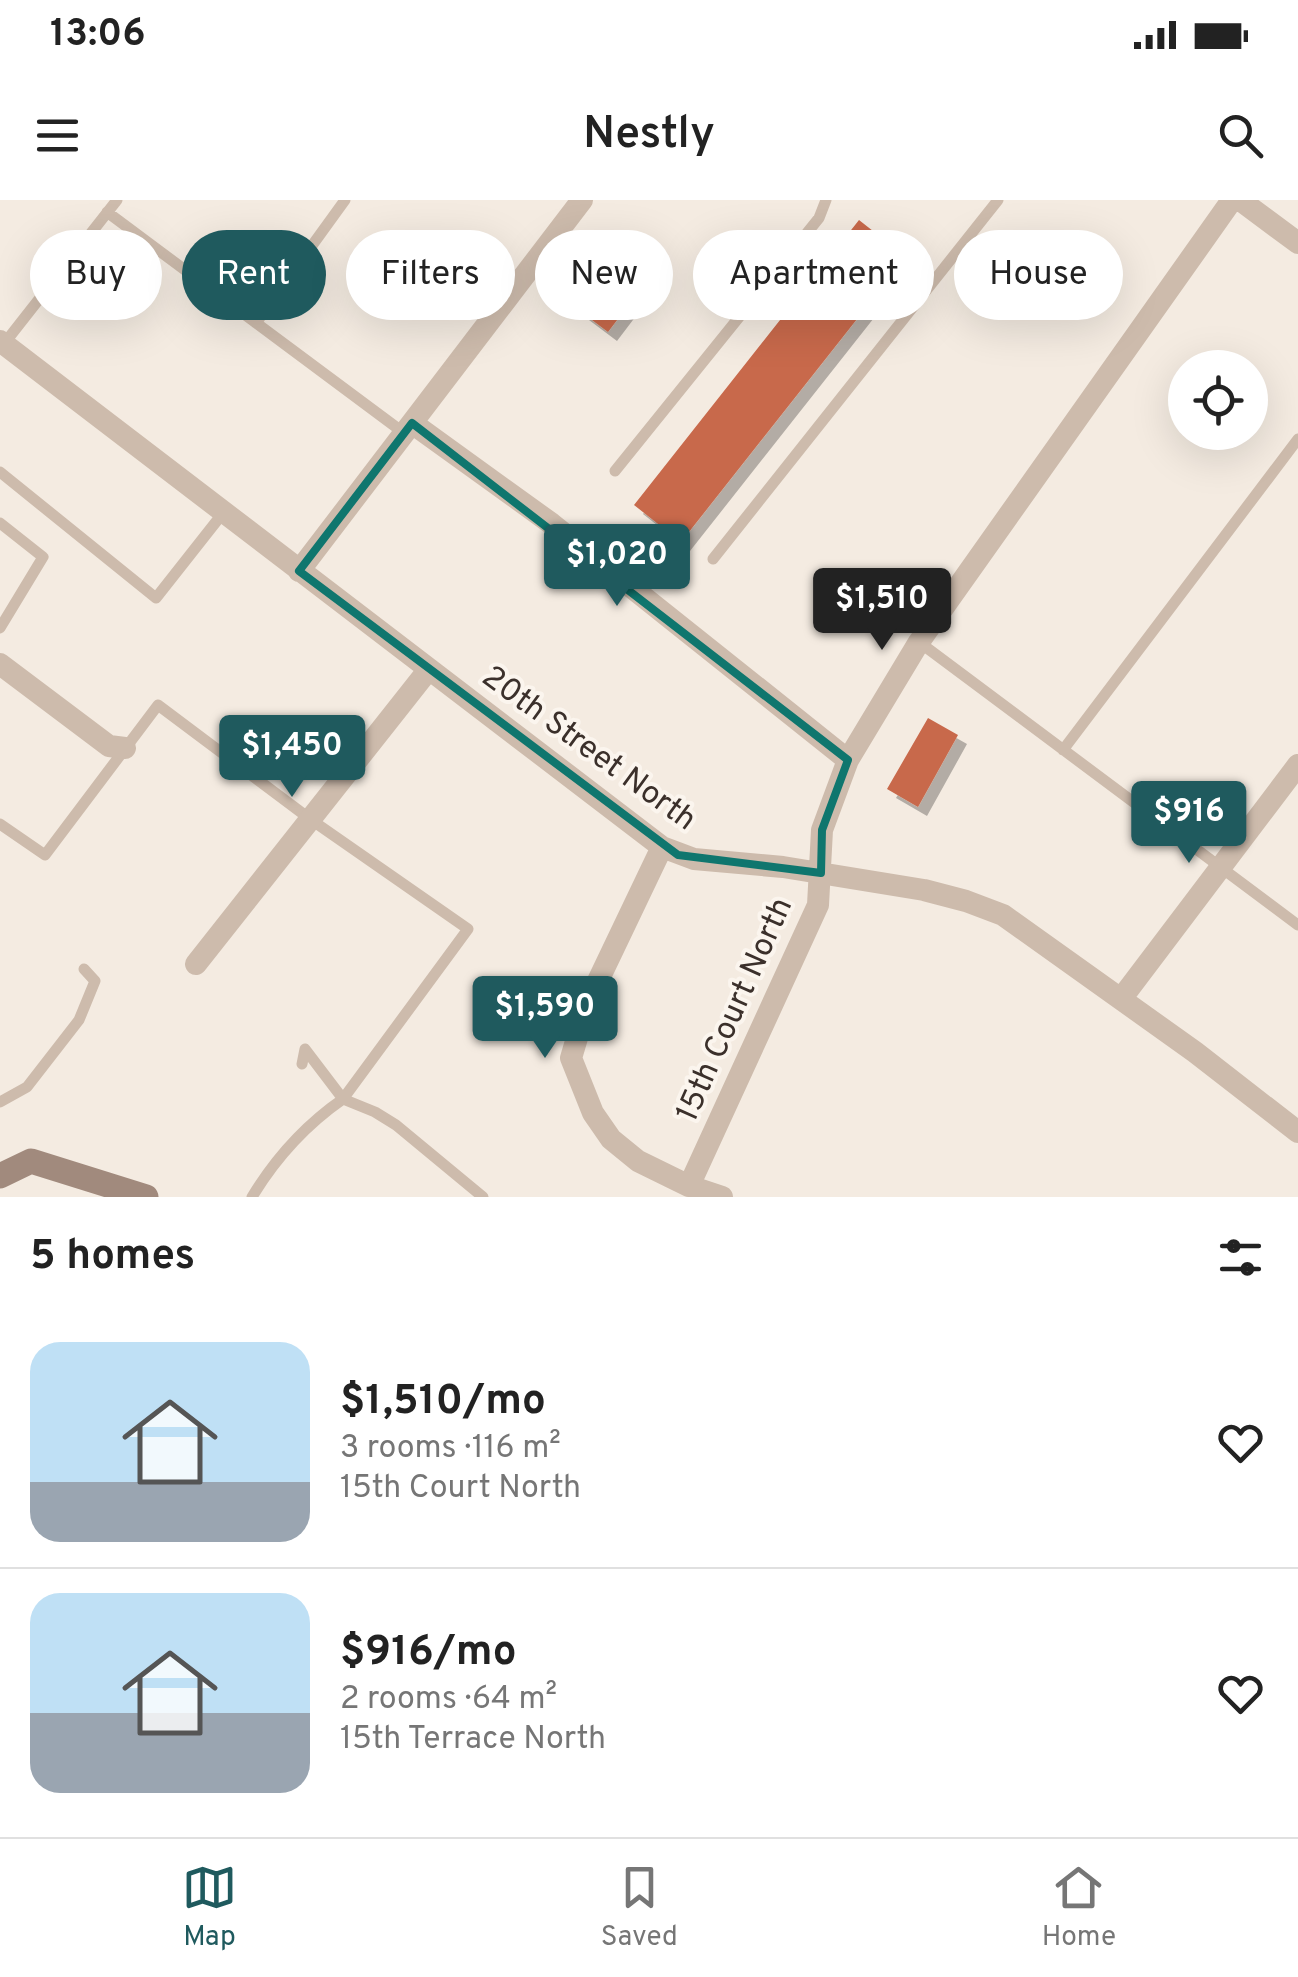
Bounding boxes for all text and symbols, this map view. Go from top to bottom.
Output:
text: 13:06 [50,11,146,60]
text: Nestly [583,107,715,164]
icon: menu [30,108,85,163]
icon: search [1213,108,1268,163]
chip: Buy [30,230,162,320]
chip: Rent [182,230,326,320]
chip: Filters [346,230,515,320]
chip: New [535,230,673,320]
chip: Apartment [693,230,934,320]
chip: House [954,230,1123,320]
map controls [1168,350,1268,450]
button: locate [1168,350,1268,450]
pin: $1,020 [536,524,698,609]
text: $1,020 [566,536,668,576]
pin: $1,510 [801,568,963,653]
text: $1,510 [835,580,929,620]
street label: 20th Street North [473,658,703,841]
pin: $1,450 [211,715,373,800]
text: $1,450 [241,727,343,767]
pin: $916 [1130,781,1248,866]
text: $916 [1153,793,1225,833]
street label: 15th Court North [668,892,803,1128]
pin: $1,590 [464,976,626,1061]
text: $1,590 [495,988,595,1028]
icon: filters [1213,1230,1268,1285]
text: 5 homes [30,1231,195,1284]
text: $1,510/mo [340,1376,546,1429]
icon: home [110,1382,230,1502]
icon: heart [1213,1415,1268,1470]
text: 3 rooms · 116 m² [340,1429,561,1469]
text: 15th Court North [340,1469,581,1509]
text: $916/mo [340,1627,517,1680]
icon: home [110,1633,230,1753]
icon: heart [1213,1666,1268,1721]
text: 2 rooms · 64 m² [340,1680,557,1720]
text: 15th Terrace North [340,1720,606,1760]
tab: Map [182,1860,237,1956]
tab: Saved [601,1860,678,1956]
tab: Home [1042,1860,1116,1956]

